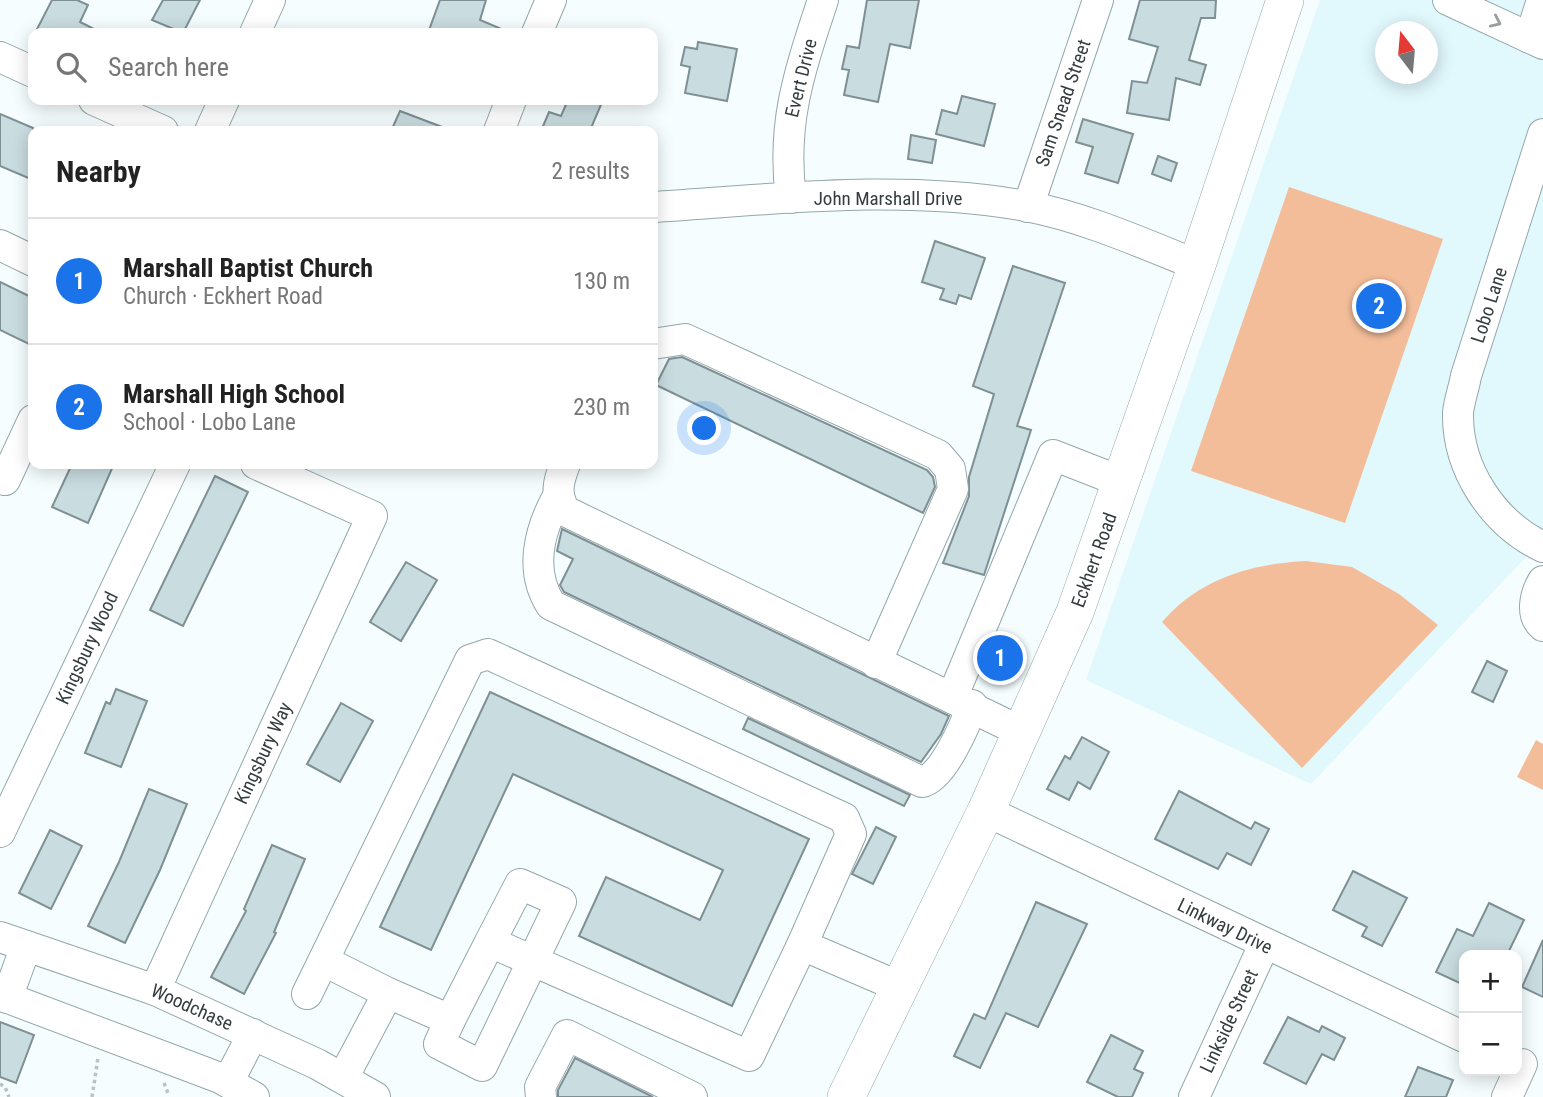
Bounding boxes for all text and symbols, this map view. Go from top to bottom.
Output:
one-way arrow [1488,14,1501,28]
north arrow [1375,21,1438,84]
search box [28,28,658,105]
street label: Evert Drive [780,36,822,120]
street label: Sam Snead Street [1030,36,1096,170]
icon: search [52,48,90,86]
text: Search here [108,52,229,82]
text: Nearby [56,154,141,189]
text: 2 results [552,158,630,185]
street label: John Marshall Drive [814,187,962,210]
text: Marshall Baptist Church [123,253,373,283]
street label: Lobo Lane [1466,264,1512,346]
text: 1 [73,268,85,295]
text: 130 m [573,268,630,295]
pin: 2 [1356,280,1402,332]
text: Church · Eckhert Road [123,283,323,310]
text: Marshall High School [123,379,345,409]
text: 2 [73,394,85,421]
text: 230 m [573,394,630,421]
text: School · Lobo Lane [123,409,296,436]
your location [687,411,721,445]
street label: Eckhert Road [1066,510,1122,610]
street label: Kingsbury Wood [51,588,123,708]
pin: 1 [977,632,1023,684]
street label: Kingsbury Way [229,698,297,808]
street label: Linkway Drive [1174,893,1276,959]
map controls [1459,950,1522,1076]
button: + [1459,950,1522,1013]
street label: Linkside Street [1195,966,1263,1076]
street label: Woodchase [147,979,237,1035]
button: − [1459,1013,1522,1076]

